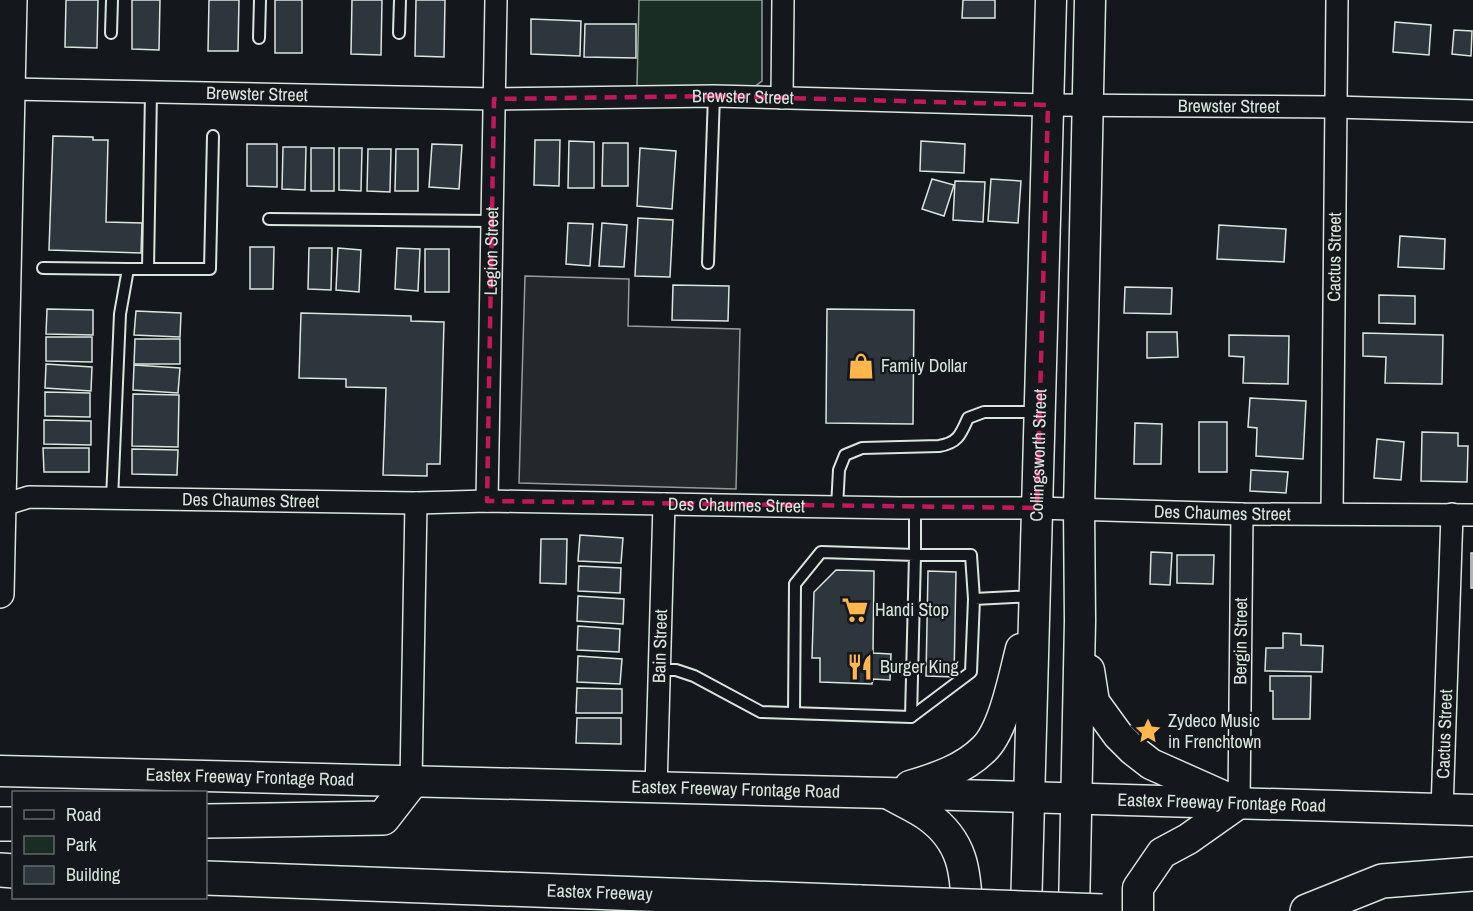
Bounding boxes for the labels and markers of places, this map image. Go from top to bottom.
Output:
shop icon: Family Dollar [846,351,876,381]
place label: Family Dollar [881,353,967,378]
supermarket icon: Handi Stop [840,595,870,625]
place label: Handi Stop [875,597,949,622]
restaurant icon: Burger King [845,652,875,682]
place label: Burger King [880,654,960,679]
place label: Zydeco Music in Frenchtown [1168,708,1262,754]
place icon: Zydeco Music in Frenchtown [1133,716,1163,746]

